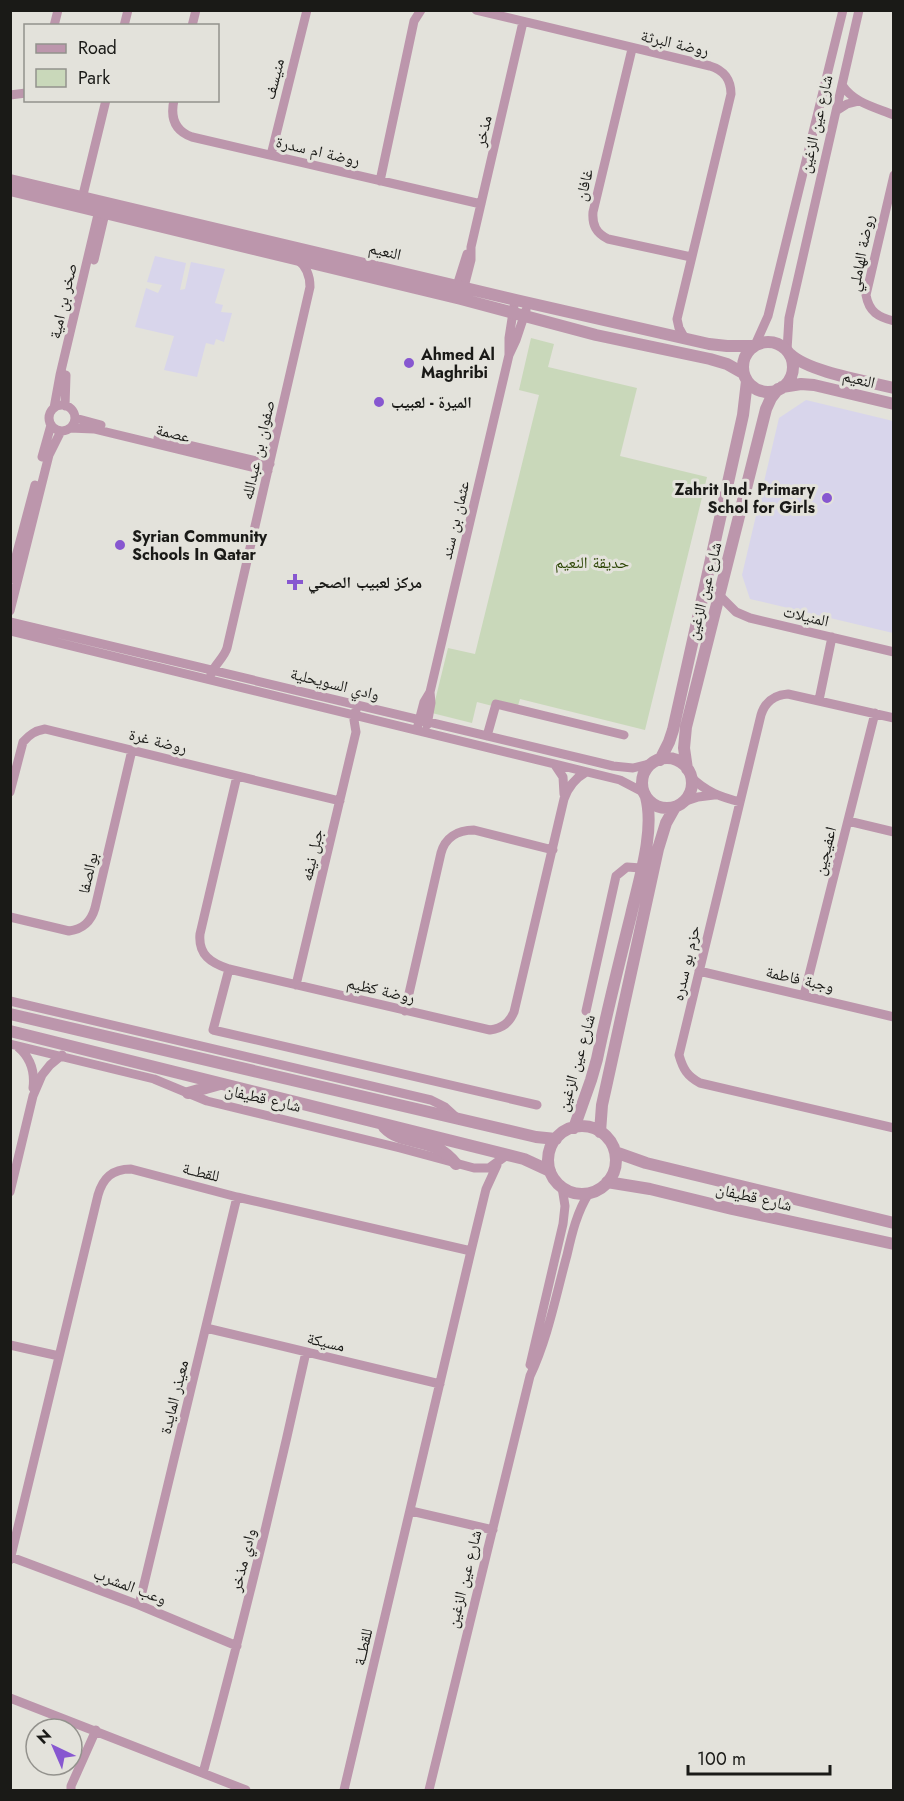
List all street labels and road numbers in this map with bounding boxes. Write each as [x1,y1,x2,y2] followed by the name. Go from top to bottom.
[639,24,711,62] street label: روضة البرثة
[258,56,290,102] street label: منيسف
[794,73,838,175] street label: شارع عين الزغين
[468,113,498,150] street label: مذخر
[274,130,362,172] street label: روضة ام سدرة
[569,167,599,203] street label: غافان
[842,213,881,294] street label: روضة الهاملي
[366,236,404,266] street label: النعيم
[43,261,83,341] street label: صخر بن امية
[840,364,878,394] street label: النعيم
[235,398,281,502] street label: صفوان بن عبدالله
[154,418,192,448] street label: عصمة
[435,478,475,562] street label: عثمان بن سند
[681,540,727,642] street label: شارع عين الزغين
[781,600,831,632] street label: المنيلات
[288,662,382,707] street label: وادي السويحلية
[126,723,190,759] street label: روضة غرة
[808,824,842,878] street label: اعفيجين
[295,827,329,883] street label: جبل نيفه
[72,850,104,896] street label: بوالصفا
[666,923,706,1003] street label: حزم بو سدره
[764,960,836,998] street label: وجبة فاطمة
[345,971,417,1009] street label: روضة كظيم
[551,1012,601,1114] street label: شارع عين الزغين
[223,1078,303,1118] street label: شارع قطيفان
[180,1156,222,1188] street label: للقطــة
[714,1177,794,1217] street label: شارع قطيفان
[305,1326,347,1358] street label: مسيكة
[154,1357,194,1437] street label: معيذر المايدة
[224,1526,263,1595] street label: وادي مذخر
[441,1528,487,1630] street label: شارع عين الزغين
[90,1562,170,1610] street label: وعب المشرب
[348,1626,378,1668] street label: للقطــة

